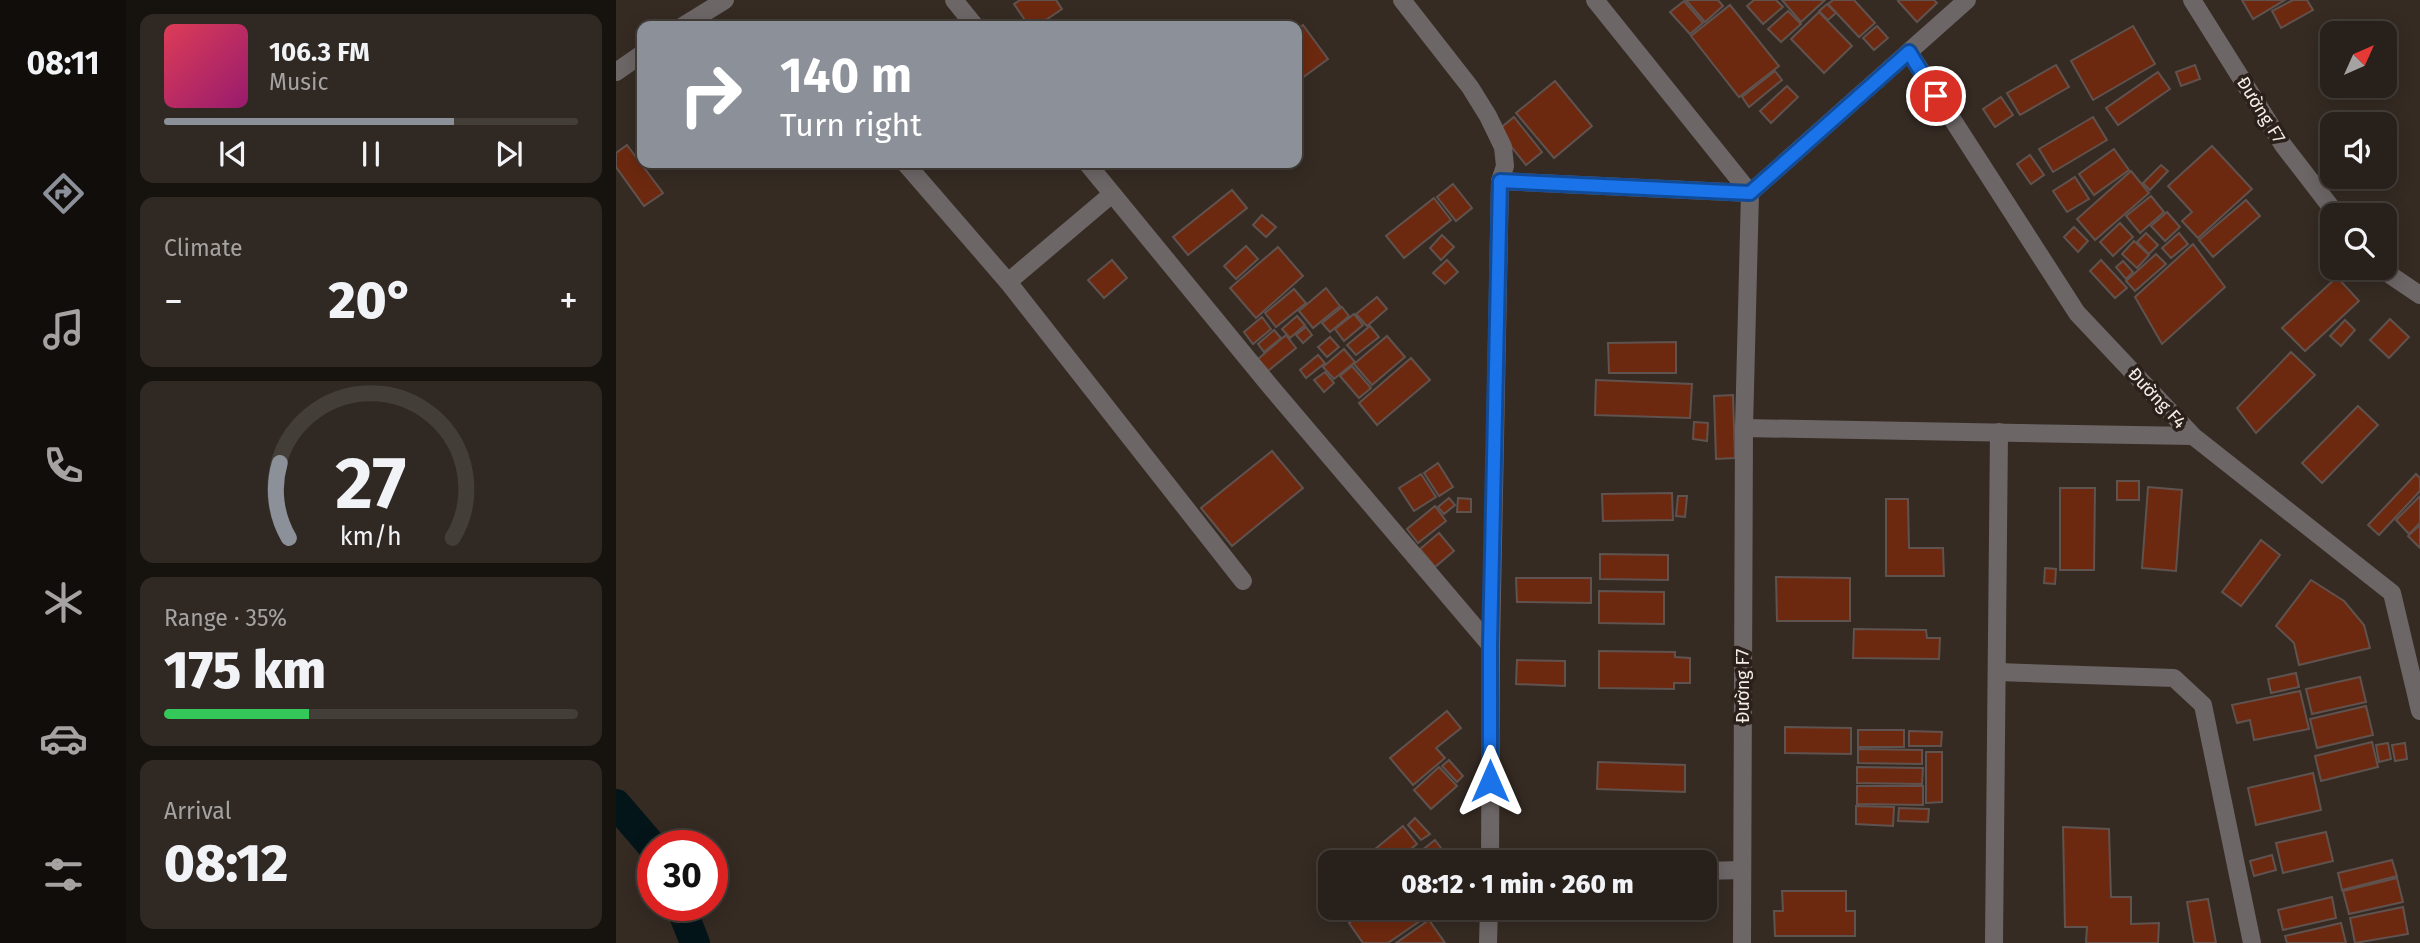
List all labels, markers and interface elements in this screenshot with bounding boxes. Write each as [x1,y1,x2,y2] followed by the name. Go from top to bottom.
[2320,21,2398,98] north arrow
[2320,21,2397,280] map controls
[269,37,370,68] text: 106.3 FM
[26,44,100,82] text: 08:11
[780,46,912,105] text: 140 m
[665,49,756,140] icon: right
[1906,66,1966,126] pin
[269,68,329,96] text: Music
[2232,73,2290,147] street label: Đường F7
[1917,77,1955,115] icon: arrive
[780,106,922,144] text: Turn right
[2320,112,2397,189] button: sound
[214,135,252,173] icon: previous
[352,135,390,173] icon: pause
[490,135,528,173] icon: next
[39,169,88,218] icon: directions
[2320,203,2397,280] button: search
[164,234,243,262] text: Climate
[328,269,414,332] text: 20°
[164,278,183,324] text: −
[559,278,578,324] text: +
[39,305,88,354] icon: music
[2123,363,2191,433] street label: Đường F4
[336,440,406,527] text: 27
[39,441,88,490] icon: phone
[340,521,402,551] text: km/h
[39,578,88,627] icon: climate
[164,604,287,632] text: Range · 35%
[164,639,326,702] text: 175 km
[1732,649,1754,723] street label: Đường F7
[39,714,88,763] icon: car
[1453,744,1527,818] position arrow
[164,797,231,825] text: Arrival
[637,830,728,921] speed limit sign: 30
[164,832,288,895] text: 08:12
[39,850,88,899] icon: filters
[1401,869,1634,900] text: 08:12 · 1 min · 260 m

